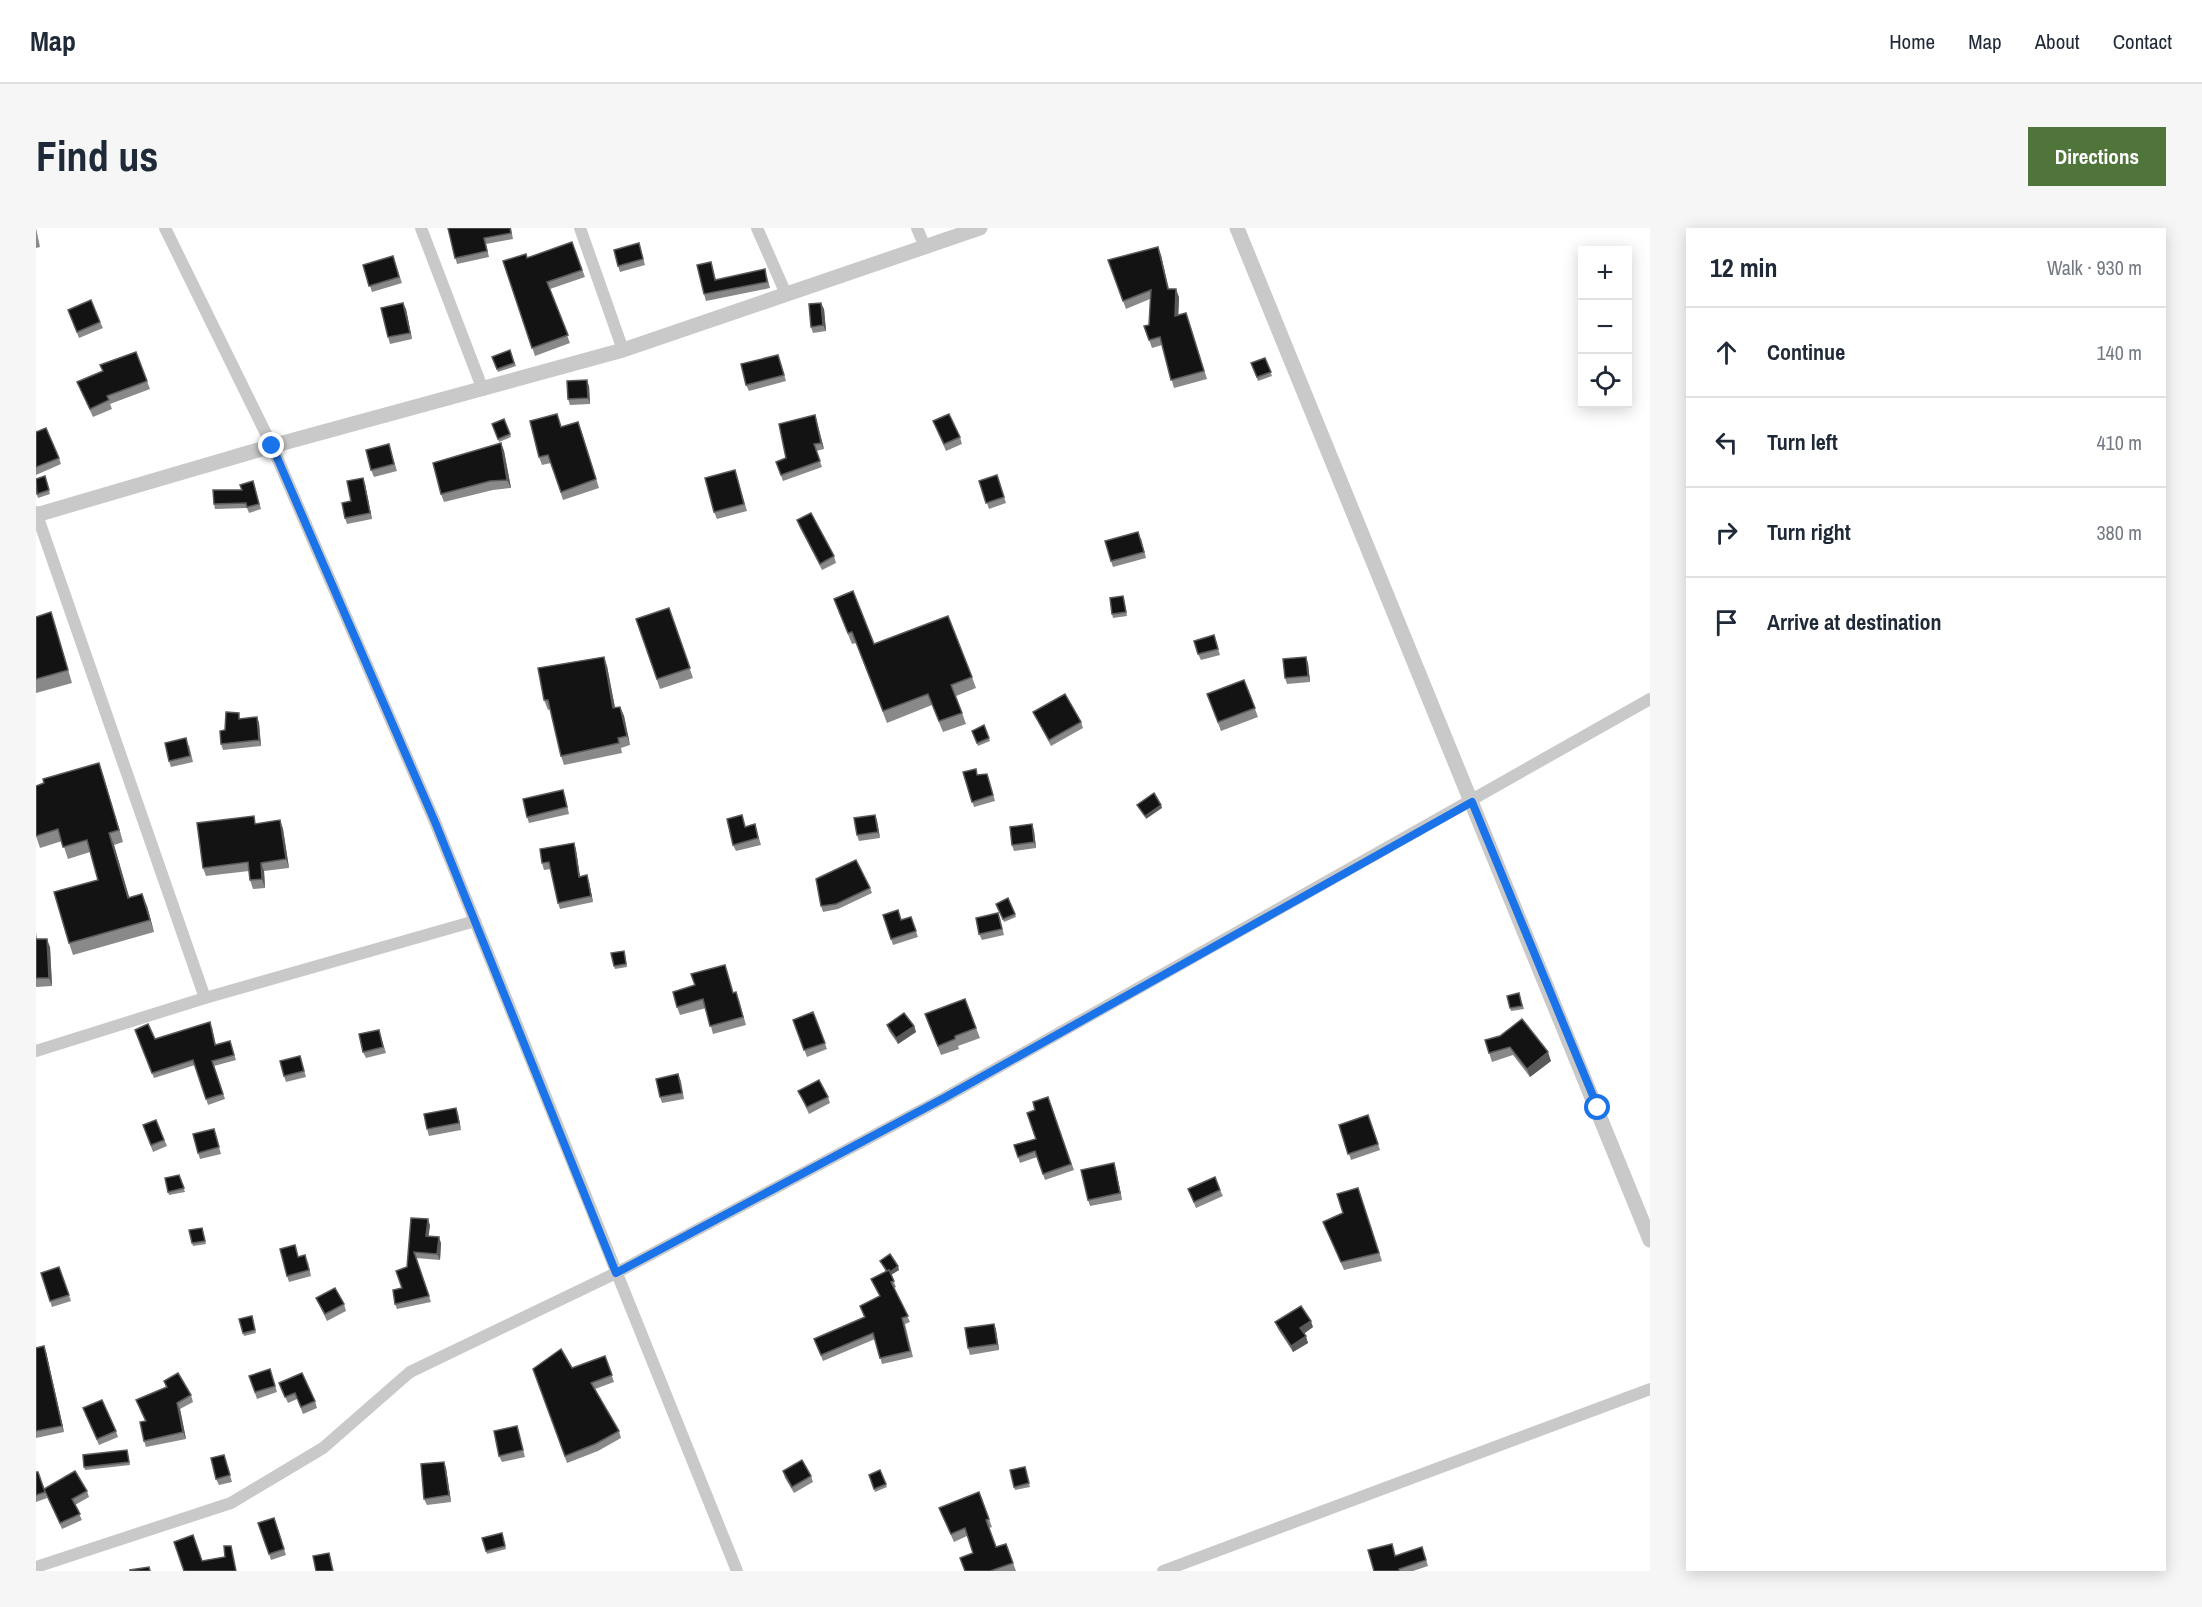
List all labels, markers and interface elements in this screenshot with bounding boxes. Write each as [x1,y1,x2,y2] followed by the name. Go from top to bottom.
[30,22,76,60] text: Map
[1889,27,1935,56] text: Home
[1968,27,2002,56] text: Map
[2035,27,2080,56] text: About
[2113,27,2172,56] text: Contact
[2028,127,2166,186] button: Directions
[36,128,158,184] text: Find us
[1578,246,1632,408] map controls
[1578,246,1632,300] button: +
[1710,250,1778,285] text: 12 min
[2047,254,2142,281] text: Walk · 930 m
[1578,300,1632,354] button: −
[1710,336,1743,369] icon: ahead
[1767,337,1845,367] text: Continue
[2096,339,2142,366] text: 140 m
[1578,354,1632,408] button: locate
[1710,426,1743,459] icon: left
[1767,427,1838,457] text: Turn left
[2096,429,2142,456] text: 410 m
[258,432,284,458] route end
[1710,516,1743,549] icon: right
[1767,517,1851,547] text: Turn right
[2096,519,2142,546] text: 380 m
[1710,606,1743,639] icon: arrive
[1767,607,1941,637] text: Arrive at destination
[1584,1094,1610,1120] route start

